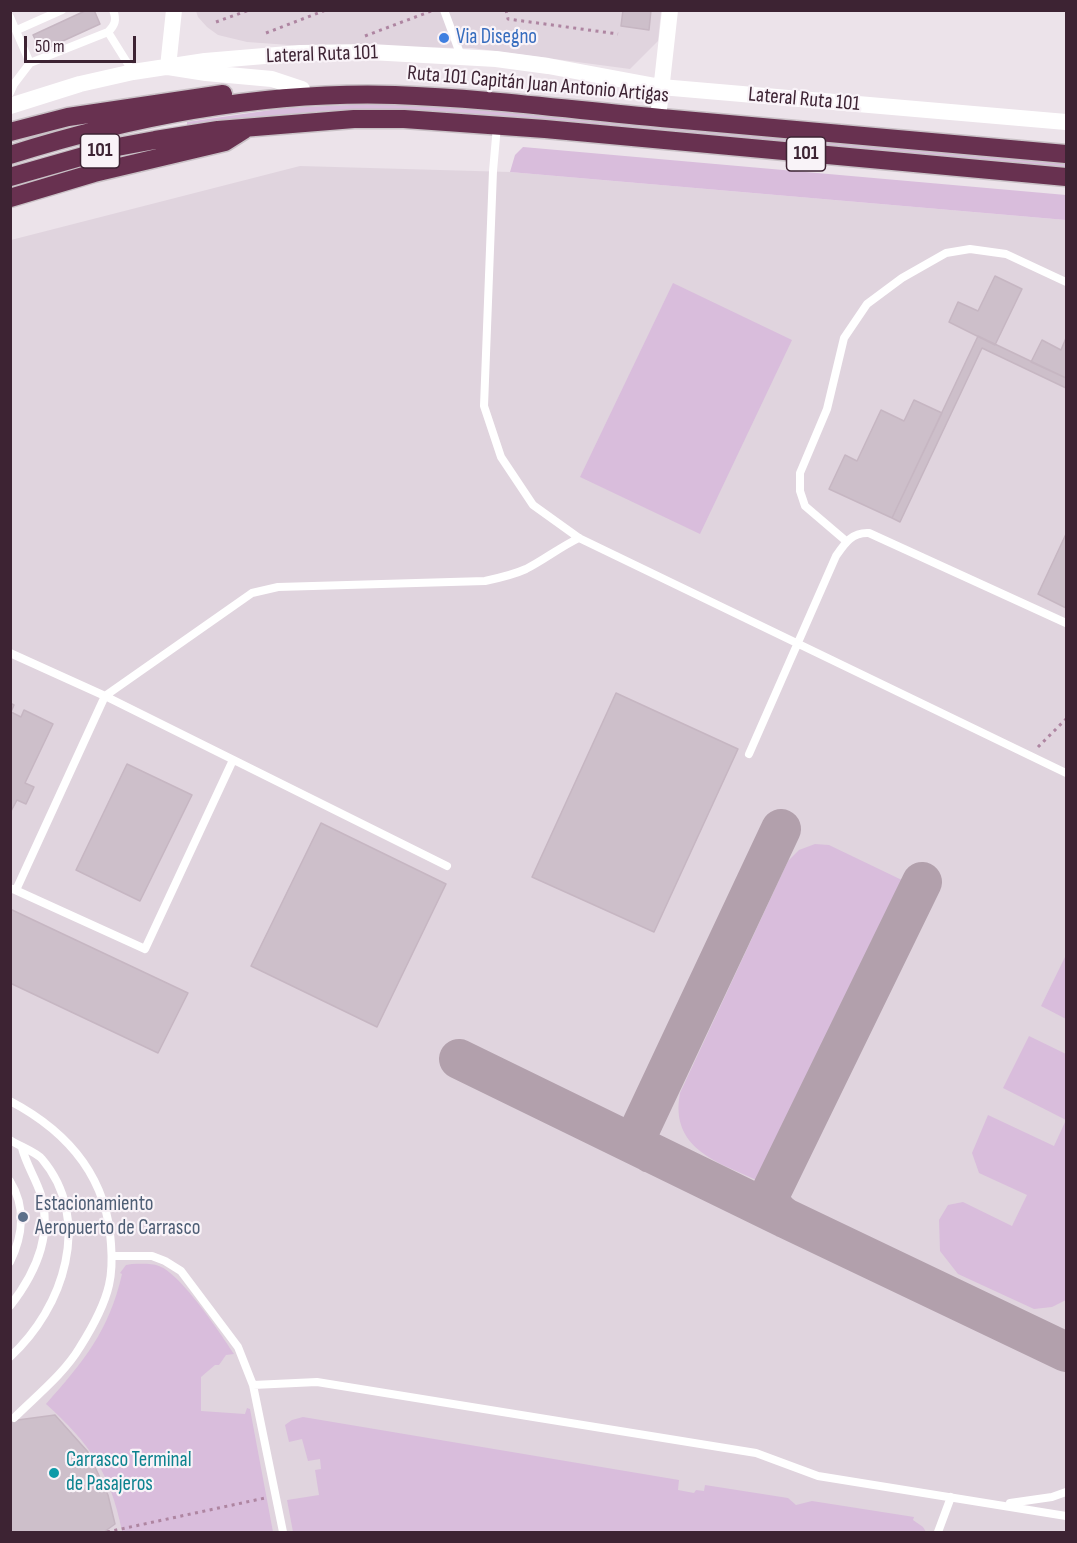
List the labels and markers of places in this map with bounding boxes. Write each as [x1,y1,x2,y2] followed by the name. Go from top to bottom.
[456,25,537,51] place label: Via Disegno
[437,31,451,45] marker: Via Disegno
[35,1192,200,1242] place label: Estacionamiento Aeropuerto de Carrasco
[16,1210,30,1224] marker: Estacionamiento Aeropuerto de Carrasco
[66,1448,192,1498] place label: Carrasco Terminal de Pasajeros
[47,1466,61,1480] marker: Carrasco Terminal de Pasajeros

